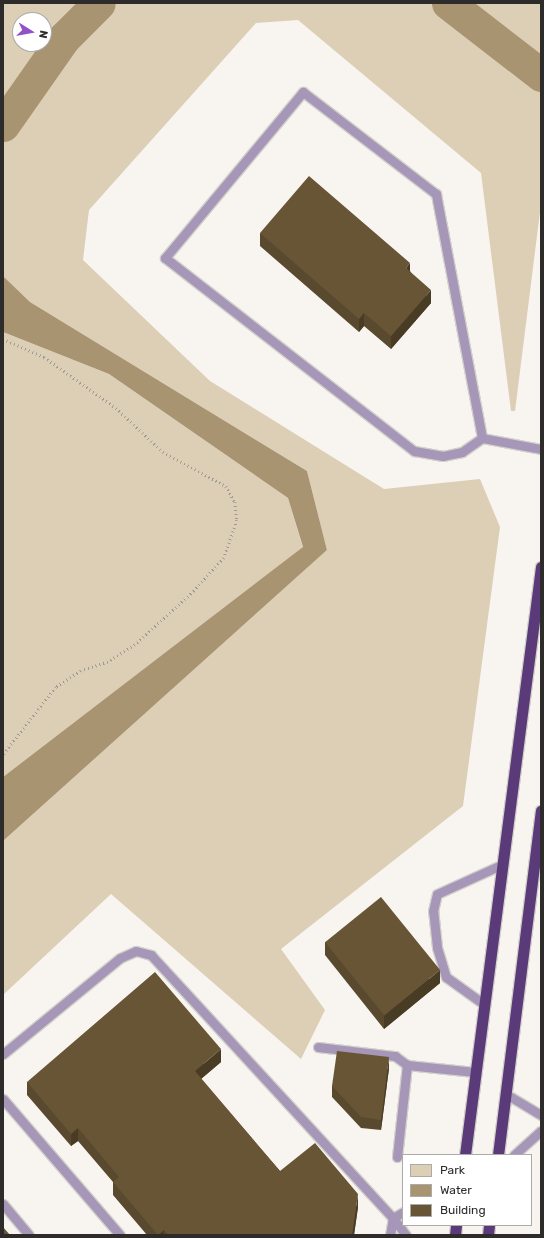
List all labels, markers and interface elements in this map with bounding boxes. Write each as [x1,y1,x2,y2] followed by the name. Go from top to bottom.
[12,12,52,52] north arrow
[36,29,50,39] text: N
[402,1154,532,1226] legend
[440,1163,465,1177] text: Park
[440,1183,472,1197] text: Water
[440,1203,486,1217] text: Building

